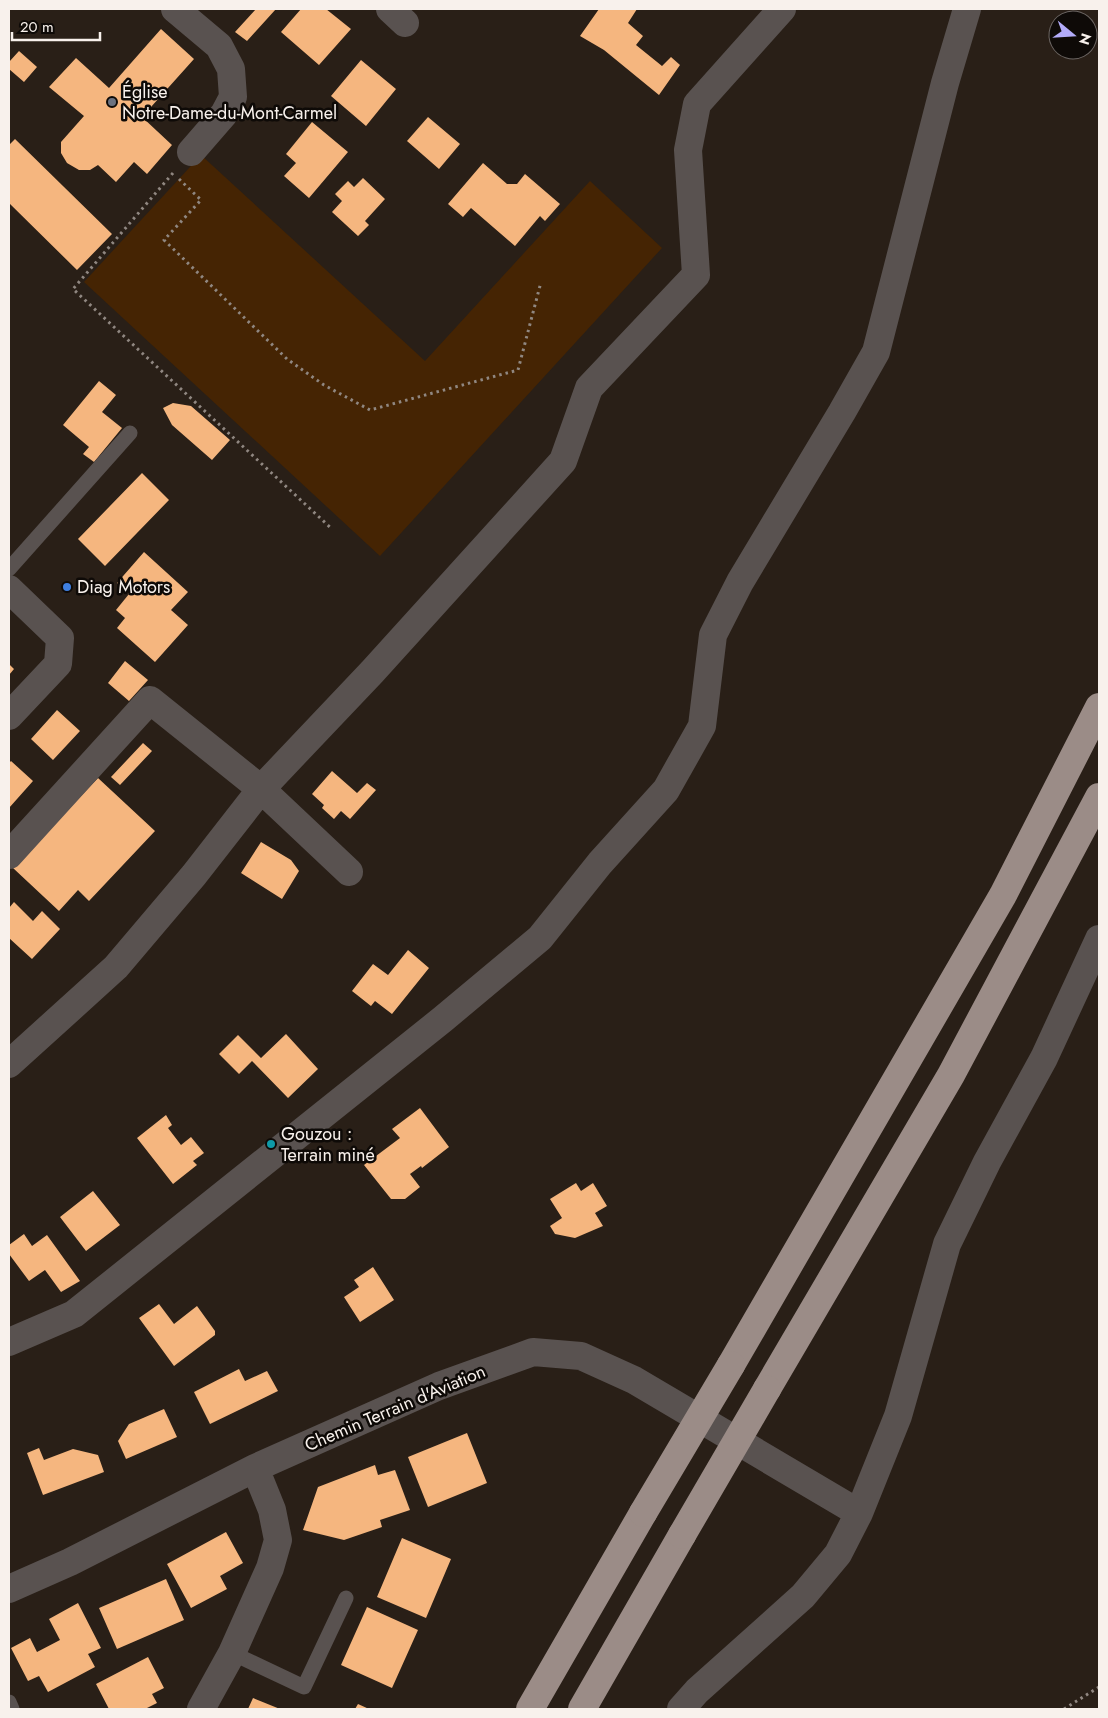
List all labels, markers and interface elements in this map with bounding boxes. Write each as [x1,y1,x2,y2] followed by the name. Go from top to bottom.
[12,10,100,42] scale bar
[1048,10,1098,60] north arrow
[20,16,54,38] text: 20 m
[1074,31,1097,47] text: N
[122,79,337,126] place label: Église Notre-Dame-du-Mont-Carmel
[106,96,118,108] marker: Église Notre-Dame-du-Mont-Carmel
[77,574,170,600] place label: Diag Motors
[61,581,73,593] marker: Diag Motors
[281,1121,375,1168] place label: Gouzou : Terrain miné
[265,1138,277,1150] marker: Gouzou : Terrain miné
[301,1358,489,1458] street label: Chemin Terrain d'Aviation

